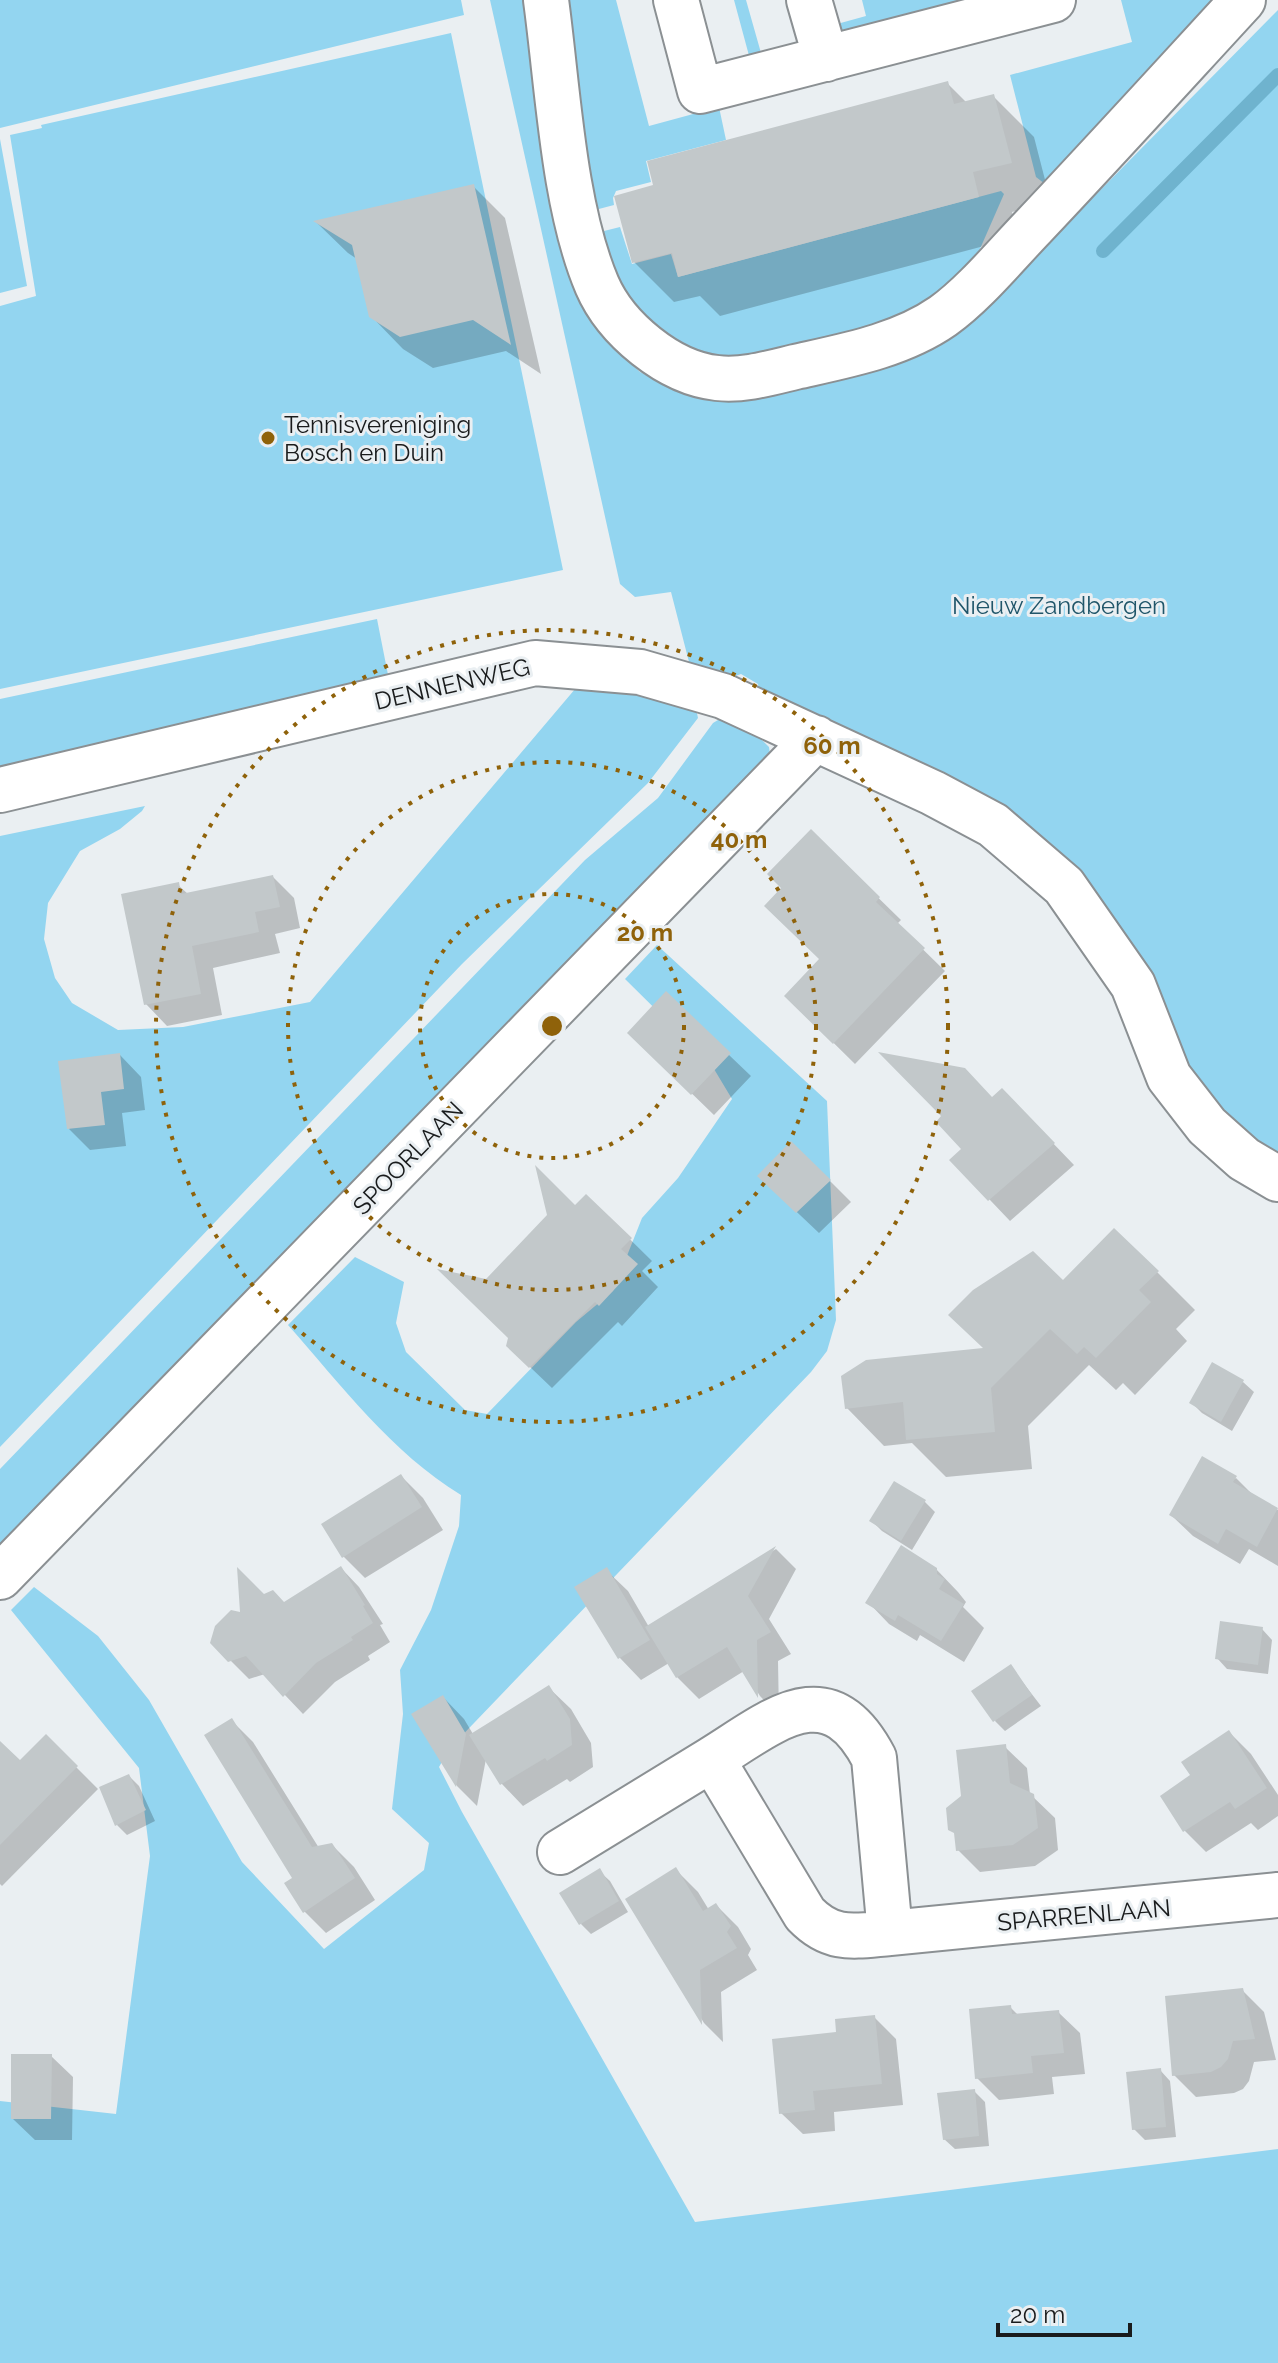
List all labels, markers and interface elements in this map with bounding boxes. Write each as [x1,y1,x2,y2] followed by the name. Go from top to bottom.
[284,410,471,467] place label: Tennisvereniging Bosch en Duin
[259,429,277,447] marker: Tennisvereniging Bosch en Duin
[952,591,1166,620] park label: Nieuw Zandbergen
[371,652,533,716] street label: DENNENWEG
[803,731,861,760] text: 60 m
[711,825,767,854] text: 40 m
[617,918,673,947] text: 20 m
[538,1012,566,1040] centre of rings
[347,1095,469,1221] street label: SPOORLAAN
[996,1893,1172,1937] street label: SPARRENLAAN
[998,2287,1130,2337] scale bar
[1010,2300,1065,2329] text: 20 m

